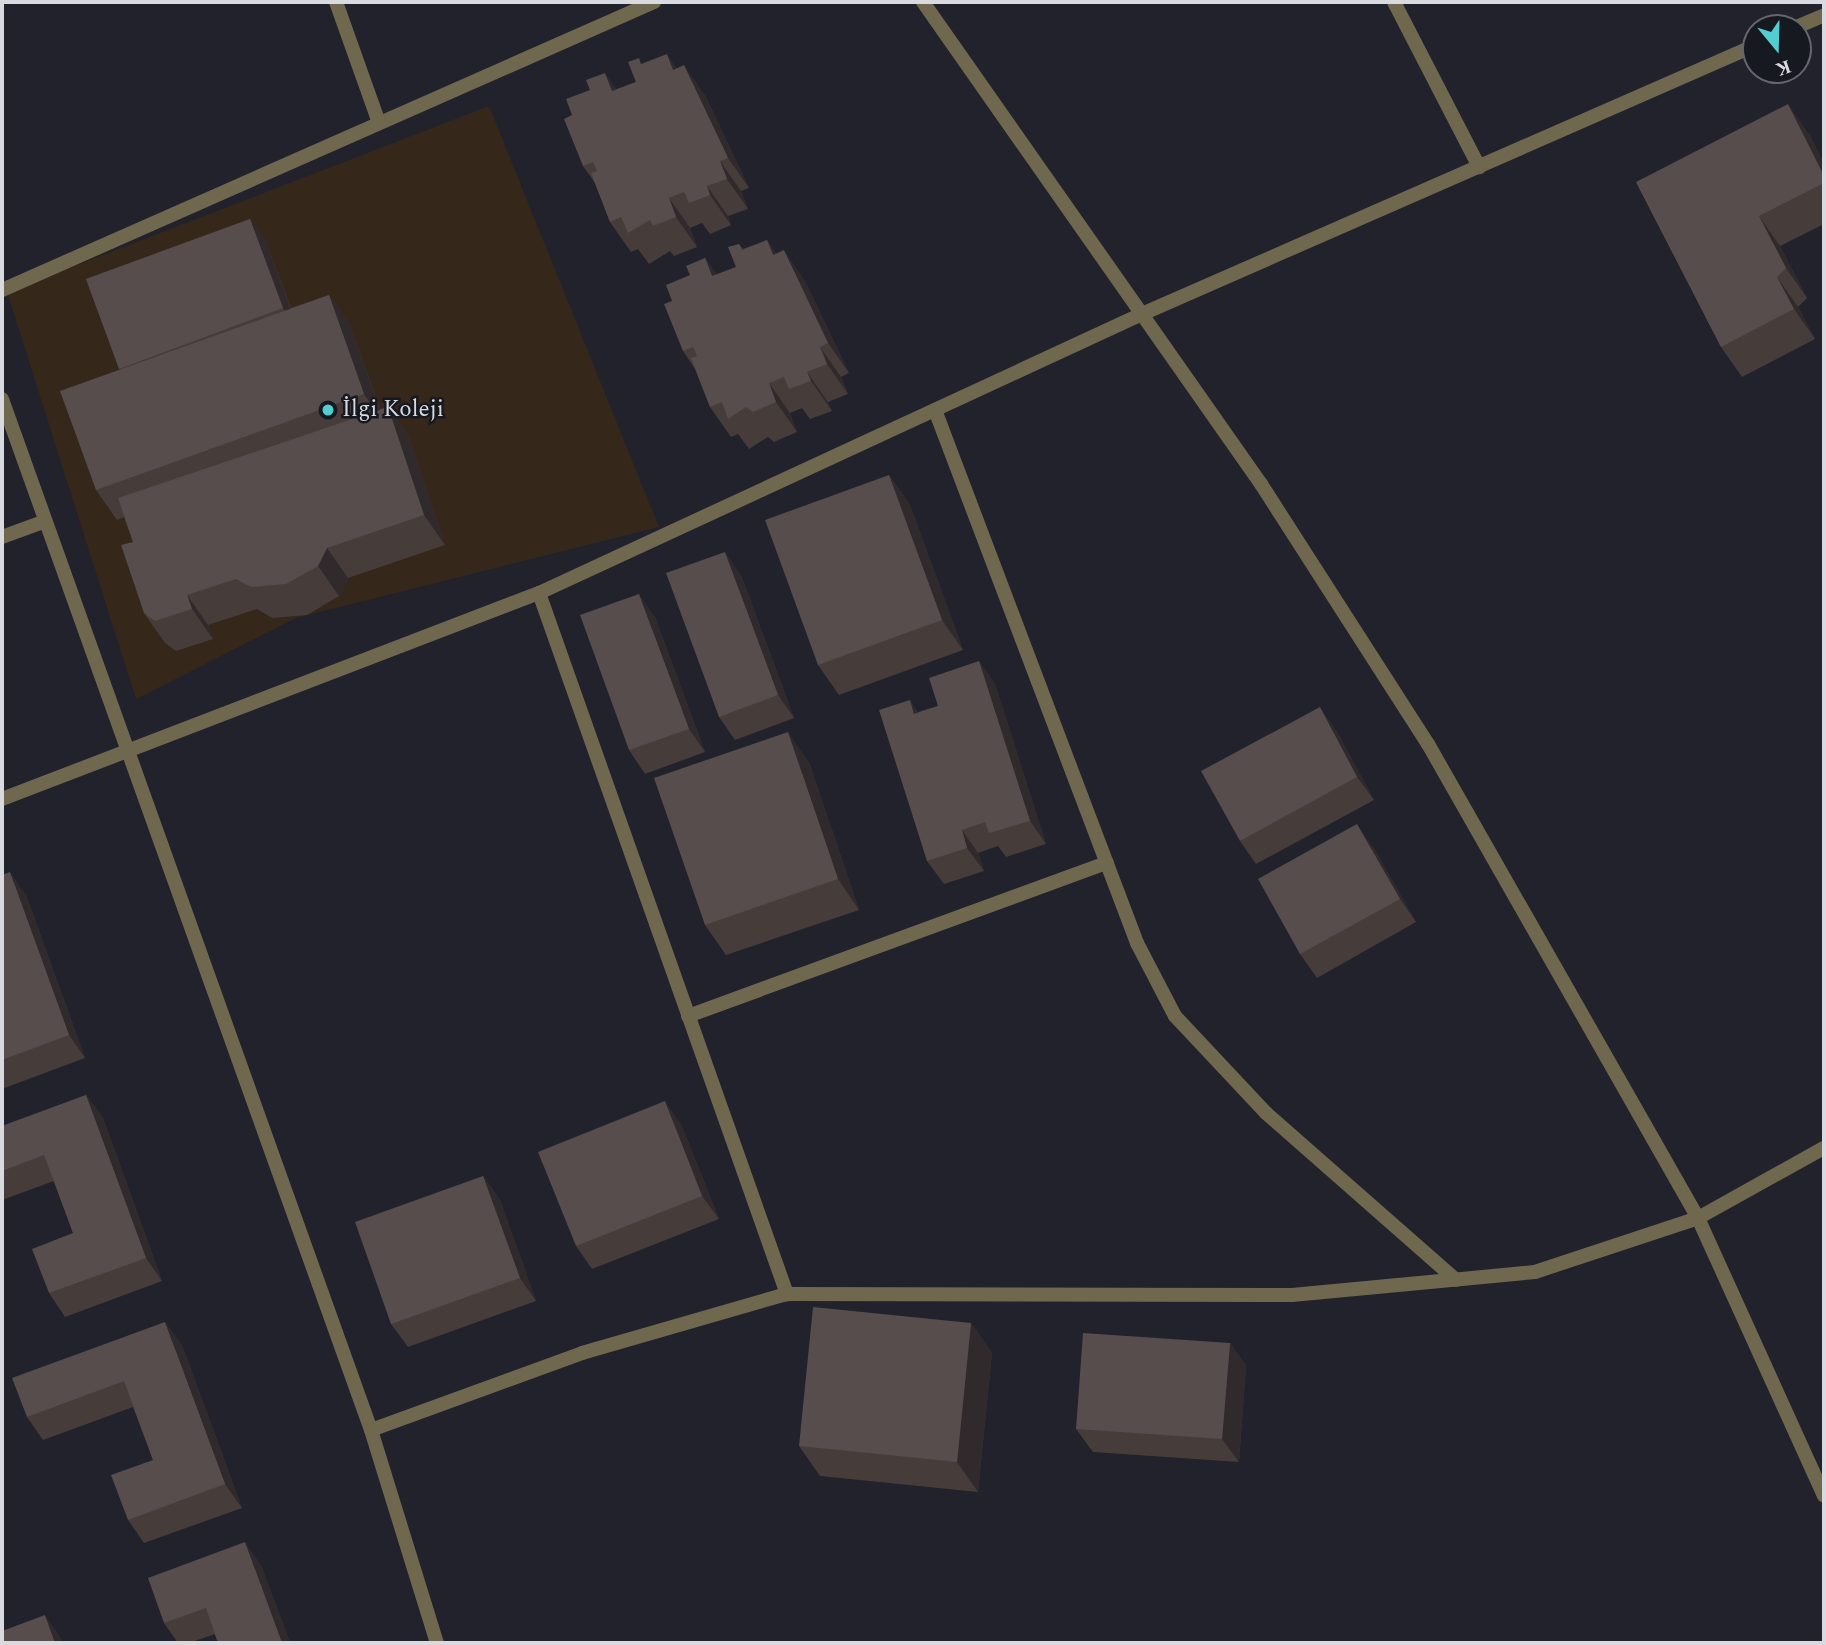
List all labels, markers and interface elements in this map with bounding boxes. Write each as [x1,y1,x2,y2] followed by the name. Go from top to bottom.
[1742,14,1812,84] north arrow
[1772,51,1795,84] text: K
[342,396,444,424] place label: İlgi Koleji
[320,402,336,418] marker: İlgi Koleji

